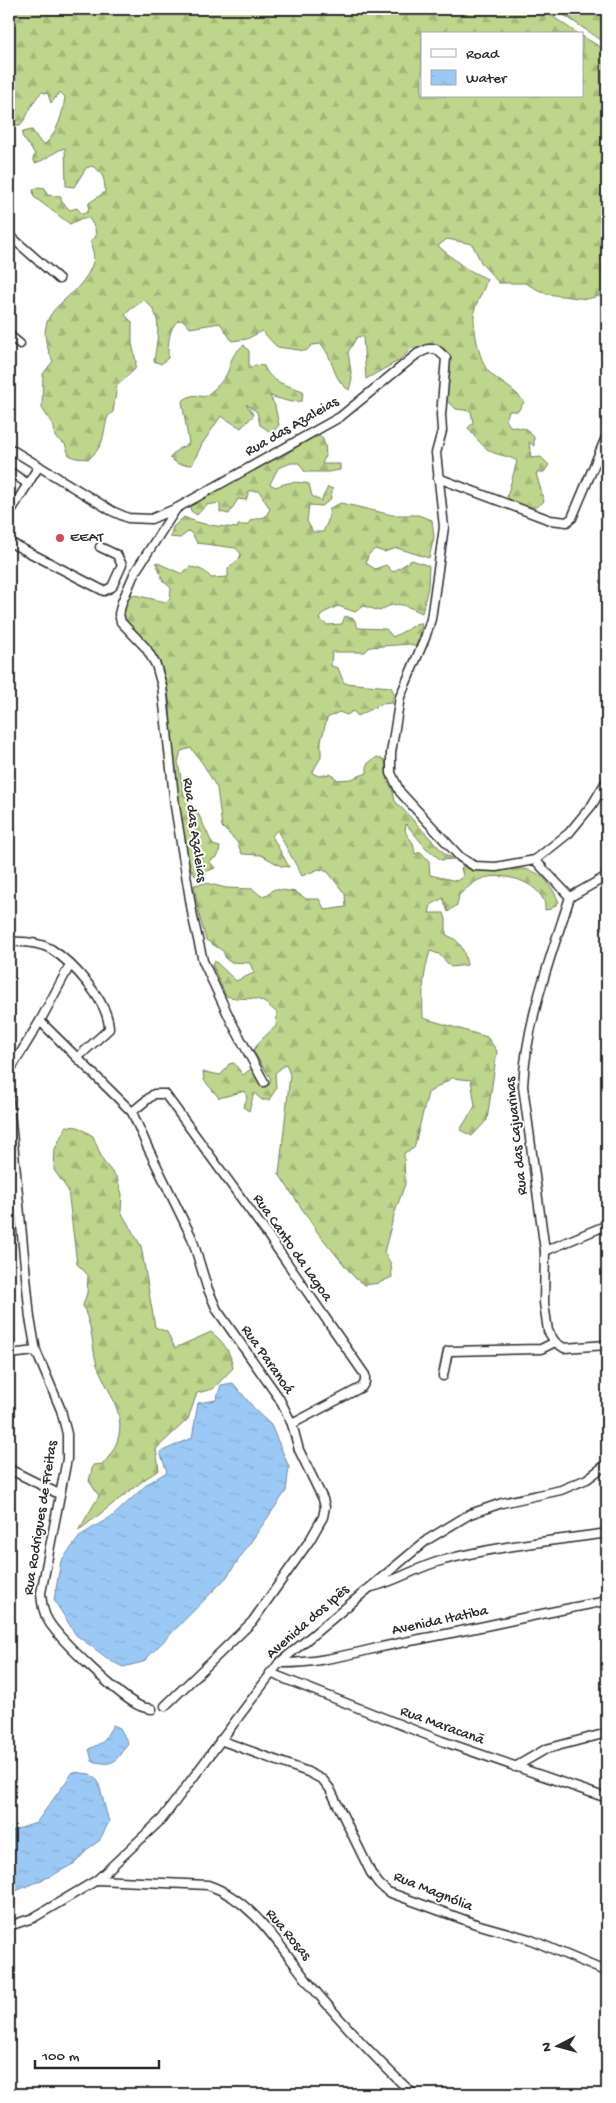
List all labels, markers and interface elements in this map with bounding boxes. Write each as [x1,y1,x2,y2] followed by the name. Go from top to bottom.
[421,32,584,98] legend
[466,46,500,64] text: Road
[466,70,508,88] text: Water
[242,393,342,461] street label: Rua das Azaleias
[70,529,105,547] place label: EEAT
[54,532,66,544] marker: EEAT
[178,777,210,884] street label: Rua das Azaleias
[502,1076,532,1196] street label: Rua das Cajuarinas
[248,1191,336,1306] street label: Rua Canto da Lagoa
[237,1322,298,1399] street label: Rua Paranoá
[20,1439,62,1597] street label: Rua Rodrigues de Freitas
[263,1581,354,1663] street label: Avenida dos Ipês
[390,1602,490,1640] street label: Avenida Itatiba
[398,1702,487,1750] street label: Rua Maracanã
[391,1868,476,1916] street label: Rua Magnólia
[261,1906,315,1965] street label: Rua Rosas
[534,2020,584,2070] north arrow
[35,2038,159,2070] scale bar
[539,2042,556,2053] text: N
[41,2048,80,2066] text: 100 m

